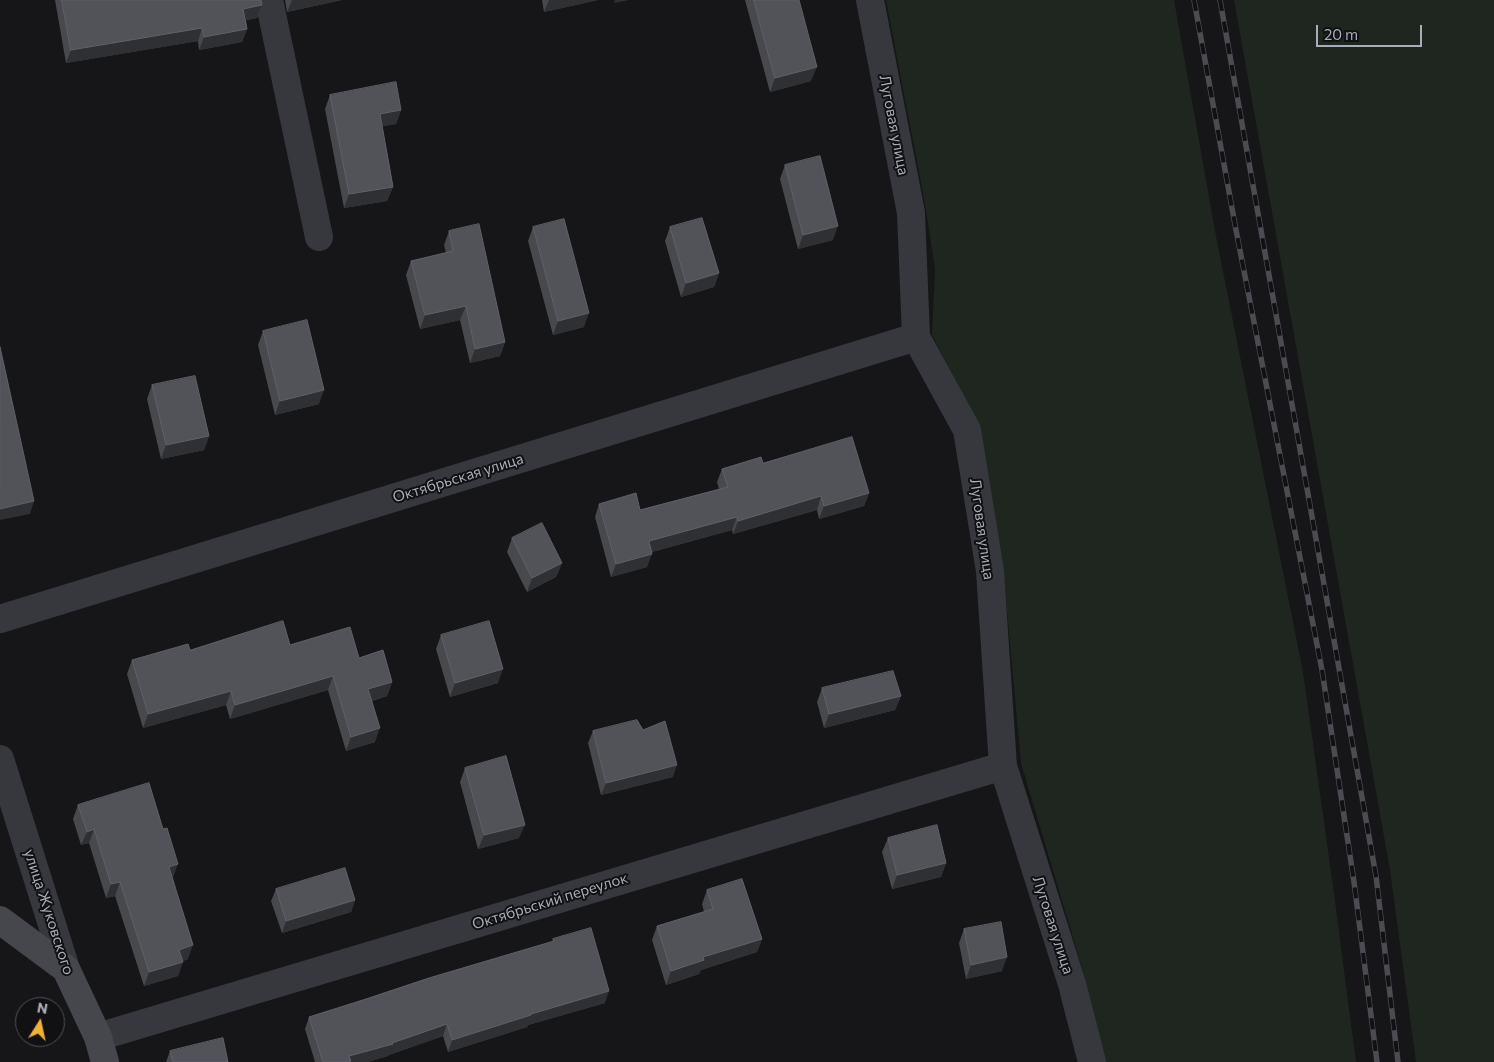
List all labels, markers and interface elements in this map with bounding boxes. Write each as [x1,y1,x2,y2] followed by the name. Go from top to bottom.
[1319,15,1425,47] scale bar
[1324,25,1358,43] text: 20 m
[875,73,913,177] street label: Луговая улица
[390,450,526,506] street label: Октябрьская улица
[966,477,998,581] street label: Луговая улица
[20,847,78,977] street label: улица Жуковского
[470,869,630,933] street label: Октябрьский переулок
[1029,874,1077,976] street label: Луговая улица
[15,997,65,1047] north arrow
[36,998,49,1017] text: N

